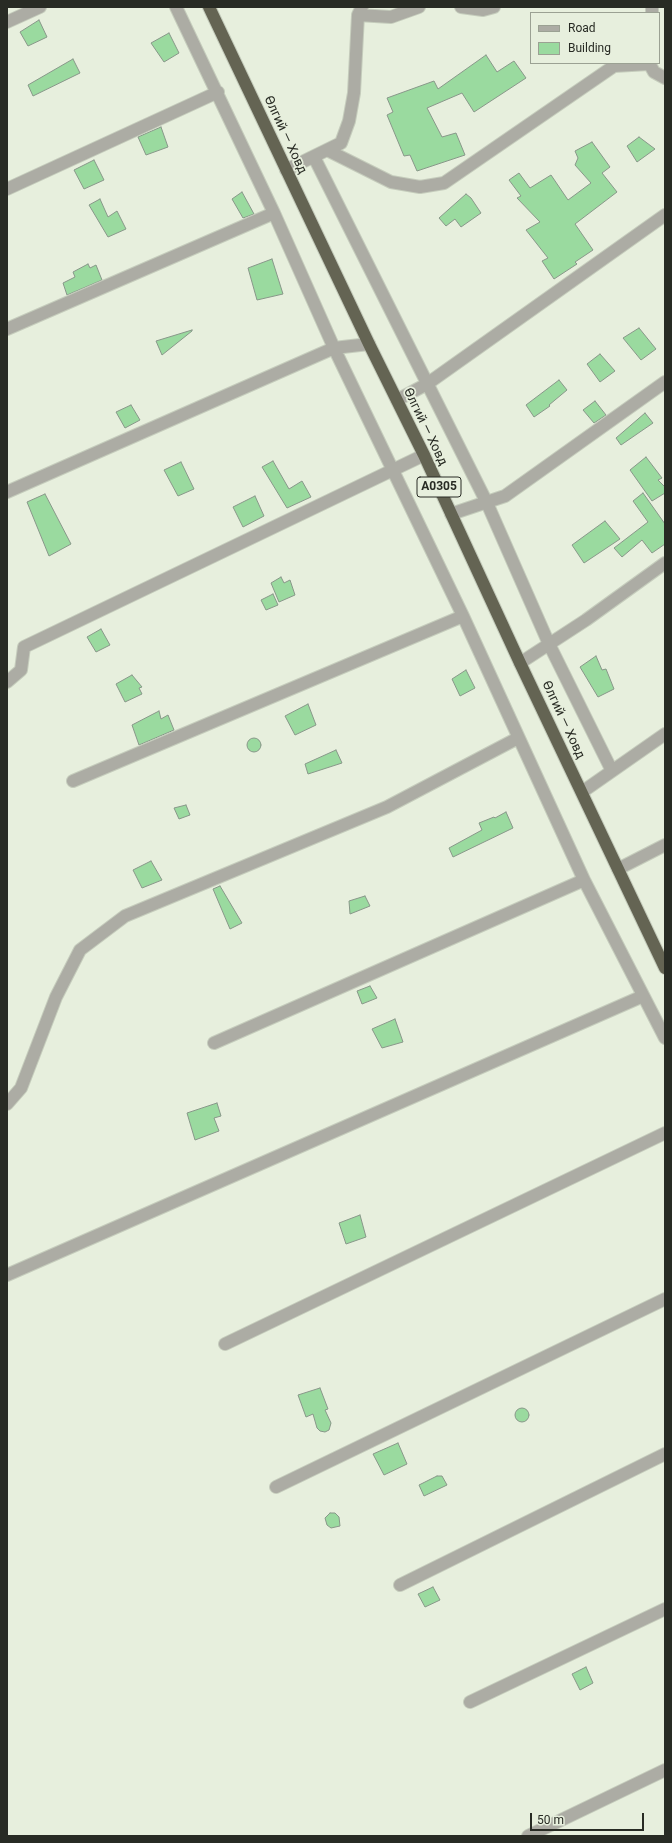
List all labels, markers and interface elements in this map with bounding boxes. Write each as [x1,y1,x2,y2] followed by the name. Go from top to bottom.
[530,12,660,64] legend
[568,21,596,35] text: Road
[568,41,611,55] text: Building
[260,94,310,176] street label: Өлгий — Ховд
[400,386,450,468] street label: Өлгий — Ховд
[417,477,461,497] road number: A0305
[538,679,588,761] street label: Өлгий — Ховд
[532,1805,646,1831] scale bar
[537,1813,564,1827] text: 50 m

